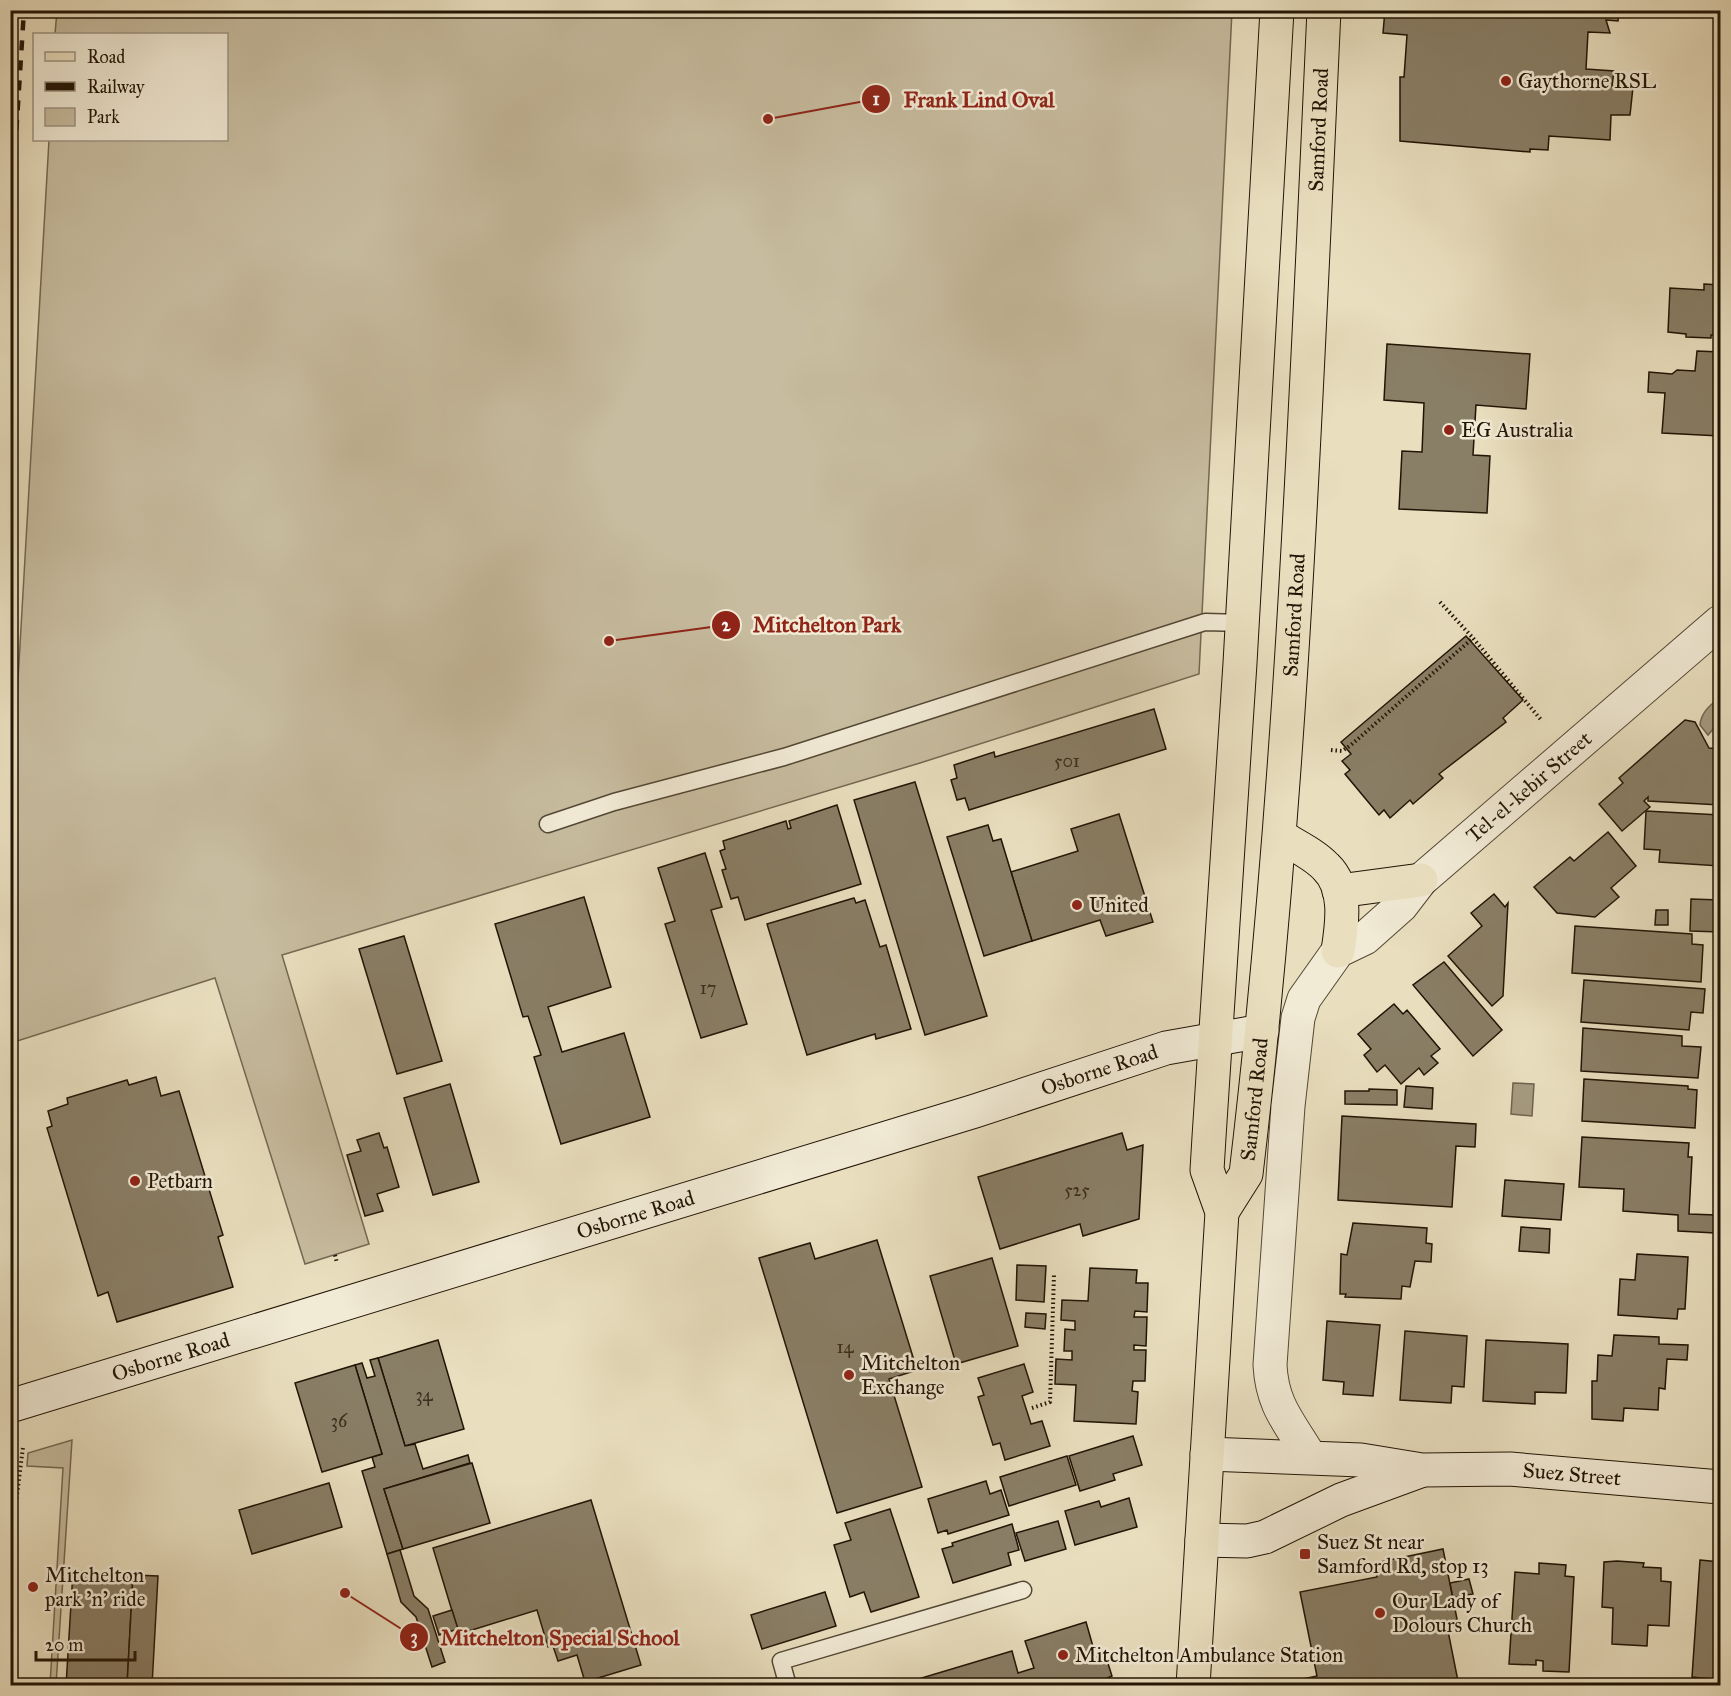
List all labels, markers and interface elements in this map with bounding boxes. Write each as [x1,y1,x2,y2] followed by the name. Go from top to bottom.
[33,33,228,141] legend
[87,46,125,68] text: Road
[1303,67,1334,192] street label: Samford Road
[1518,68,1657,94] place label: Gaythorne RSL
[1499,74,1513,88] marker: Gaythorne RSL
[87,76,145,98] text: Railway
[861,79,1066,119] callout: Frank Lind Oval
[904,86,1055,113] text: Frank Lind Oval
[872,88,880,110] text: 1
[87,106,120,128] text: Park
[1461,417,1573,443] place label: EG Australia
[1442,423,1456,437] marker: EG Australia
[1277,552,1311,678] street label: Samford Road
[711,605,913,645] callout: Mitchelton Park
[753,611,902,638] text: Mitchelton Park
[722,614,732,636] text: 2
[1461,725,1597,848] street label: Tel-el-kebir Street
[1054,750,1080,772] house number: 501
[1089,892,1149,918] place label: United
[1070,898,1084,912] marker: United
[700,977,716,999] house number: 17
[1235,1036,1274,1162] street label: Samford Road
[1037,1038,1162,1101] street label: Osborne Road
[147,1168,213,1194] place label: Petbarn
[128,1174,142,1188] marker: Petbarn
[1064,1179,1090,1201] house number: 525
[573,1184,698,1245] street label: Osborne Road
[109,1327,233,1387] street label: Osborne Road
[836,1336,855,1358] house number: 14
[861,1350,960,1400] place label: Mitchelton Exchange
[842,1368,856,1382] marker: Mitchelton Exchange
[415,1384,434,1406] house number: 34
[331,1410,348,1432] house number: 36
[1522,1457,1623,1492] street label: Suez Street
[1317,1529,1489,1579] place label: Suez St near Samford Rd, stop 13
[1298,1547,1312,1561] marker: Suez St near Samford Rd, stop 13
[44,1562,146,1612] place label: Mitchelton park 'n' ride
[26,1580,40,1594] marker: Mitchelton park 'n' ride
[1392,1588,1533,1638] place label: Our Lady of Dolours Church
[1373,1606,1387,1620] marker: Our Lady of Dolours Church
[399,1617,692,1657] callout: Mitchelton Special School
[36,1624,135,1662] scale bar
[440,1624,681,1651] text: Mitchelton Special School
[410,1626,418,1649] text: 3
[45,1634,83,1656] text: 20 m
[1075,1642,1343,1668] place label: Mitchelton Ambulance Station
[1056,1648,1070,1662] marker: Mitchelton Ambulance Station

